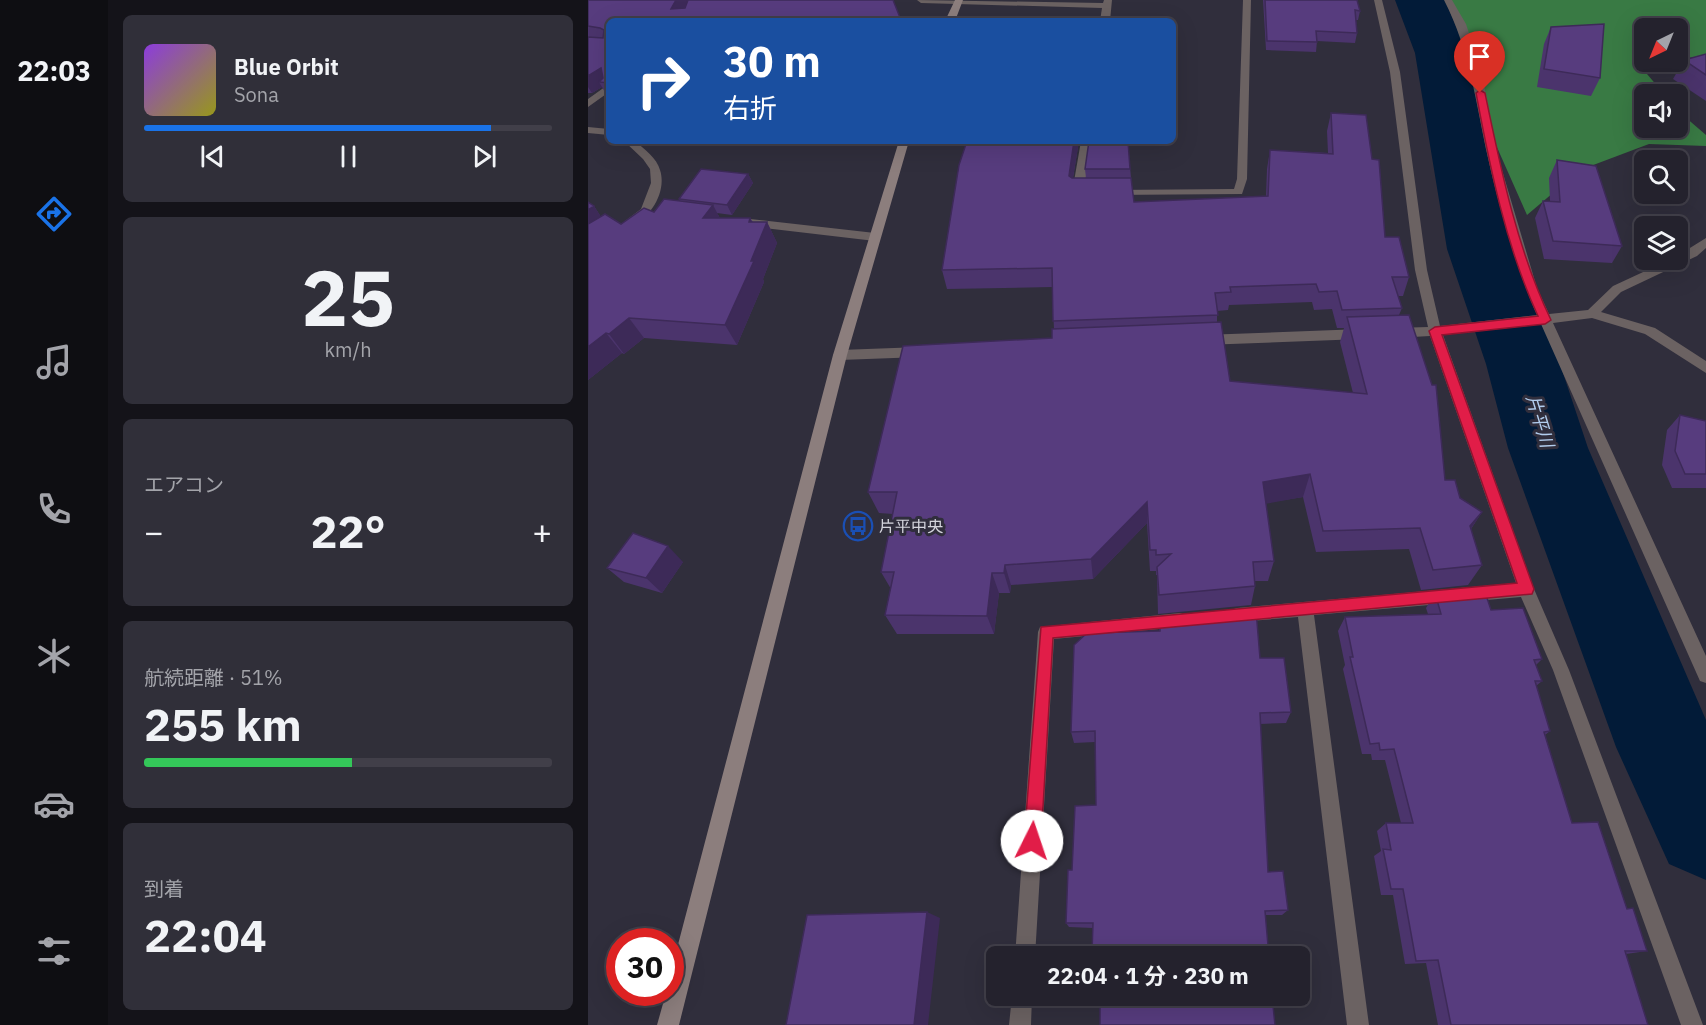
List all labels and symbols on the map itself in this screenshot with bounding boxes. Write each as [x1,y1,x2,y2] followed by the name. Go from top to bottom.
[1634,18,1688,72] north arrow
[1454,31,1505,93] pin
[1521,392,1559,452] water label: 片平川
[842,510,874,542] bus stop icon: 片平中央
[879,516,943,536] place label: 片平中央
[1000,809,1064,873] position arrow
[606,928,684,1006] speed limit sign: 30

